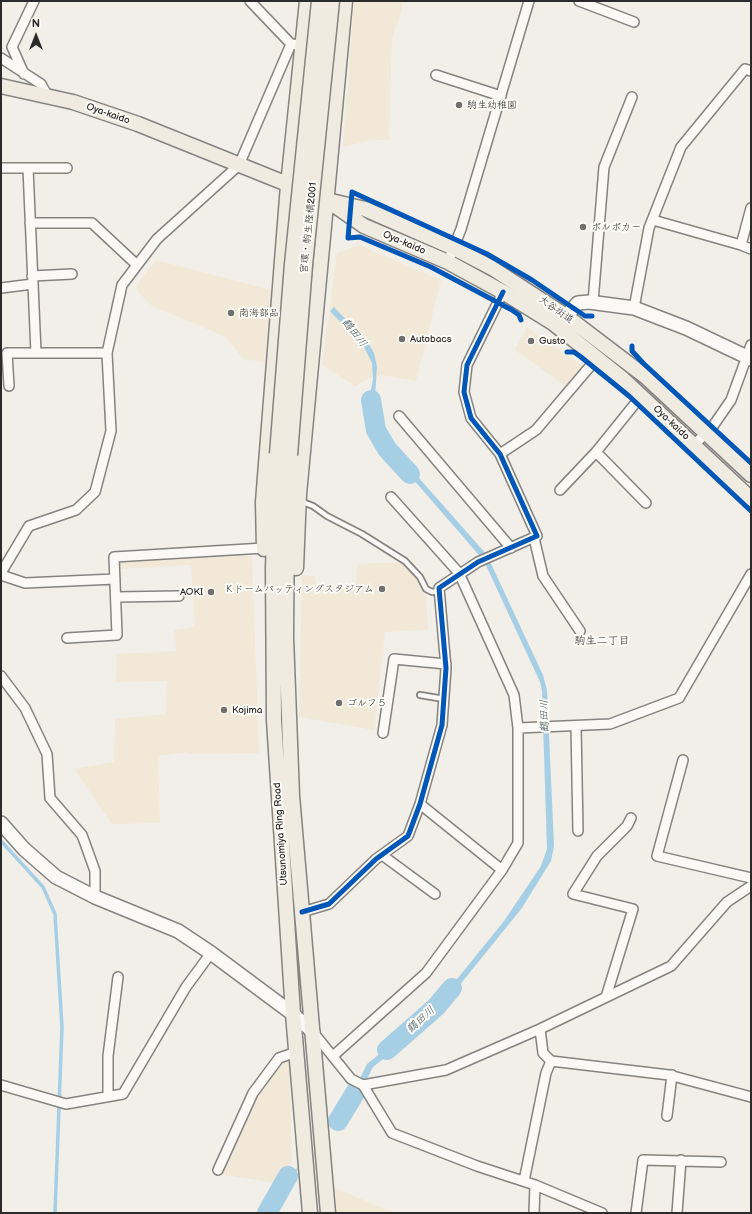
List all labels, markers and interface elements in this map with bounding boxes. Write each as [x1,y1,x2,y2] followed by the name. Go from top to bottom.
[16,16,56,56] north arrow
[32,17,40,30] text: N
[467,99,517,111] place label: 駒生幼稚園
[454,100,464,110] marker: 駒生幼稚園
[85,101,131,127] street label: Oya-kaido
[298,182,320,274] street label: 宮環・駒生陸橋2001
[591,221,641,233] place label: ボルボカー
[578,222,588,232] marker: ボルボカー
[381,229,427,257] street label: Oya-kaido
[536,294,576,326] street label: 大谷街道
[239,307,279,319] place label: 南海部品
[226,308,236,318] marker: 南海部品
[339,316,369,350] water label: 鶴田川
[410,333,452,345] place label: Autobacs
[397,334,407,344] marker: Autobacs
[539,335,565,347] place label: Gusto
[526,336,536,346] marker: Gusto
[650,403,692,443] street label: Oya-kaido
[224,583,374,595] place label: Ｋドームバッティングスタジアム
[377,584,387,594] marker: Ｋドームバッティングスタジアム
[180,586,203,598] place label: AOKI
[206,587,216,597] marker: AOKI
[575,634,629,648] district label: 駒生二丁目
[347,697,387,709] place label: ゴルフ５
[334,698,344,708] marker: ゴルフ５
[538,699,552,733] water label: 鶴田川
[232,704,262,716] place label: Kojima
[219,705,229,715] marker: Kojima
[271,782,291,886] street label: Utsunomiya Ring Road
[404,1004,438,1036] water label: 鶴田川

